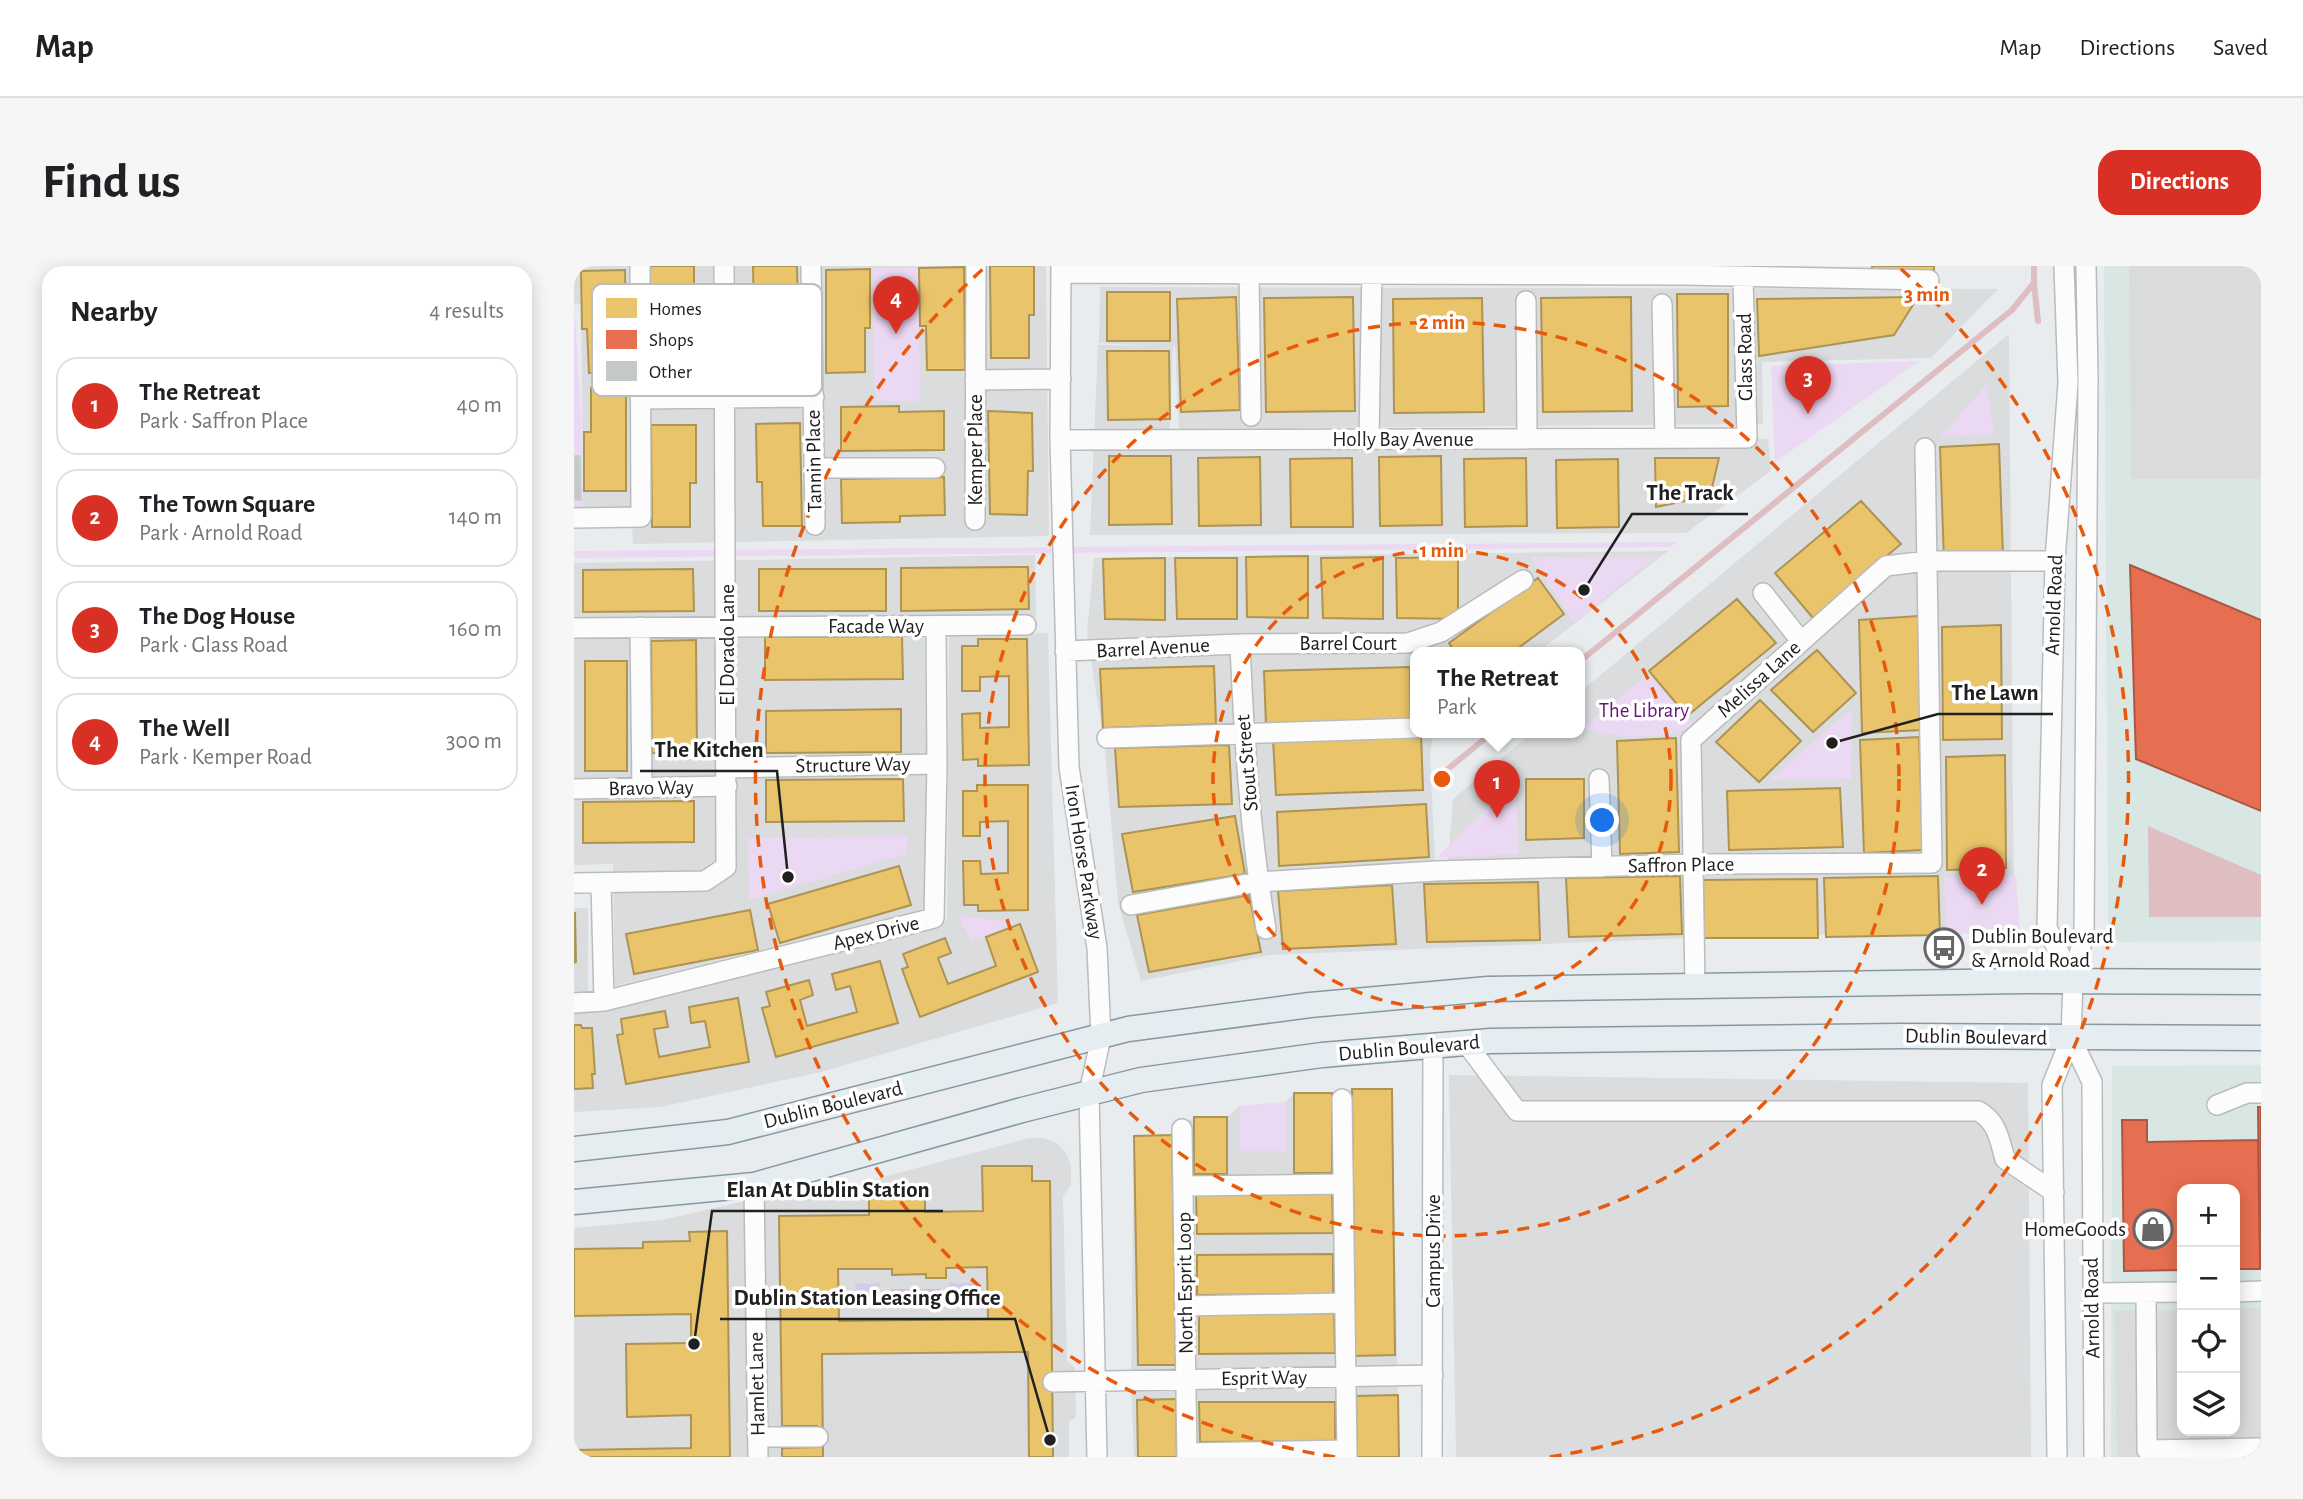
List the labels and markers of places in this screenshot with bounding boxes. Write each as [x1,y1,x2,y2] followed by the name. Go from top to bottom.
[873,276,919,334] pin: 4
[1785,356,1831,414] pin: 3
[1632,470,1748,514] callout: The Track
[1938,670,2053,714] callout: The Lawn
[640,727,777,771] callout: The Kitchen
[1474,760,1520,818] pin: 1
[1430,767,1454,791] centre of rings
[1959,847,2005,905] pin: 2
[1971,926,2113,971] place label: Dublin Boulevard & Arnold Road
[1923,927,1965,969] bus stop icon: Dublin Boulevard & Arnold Road
[712,1167,943,1211] callout: Elan At Dublin Station
[2132,1208,2174,1250] shop icon: HomeGoods
[2024,1219,2126,1240] place label: HomeGoods
[720,1275,1015,1319] callout: Dublin Station Leasing Office

